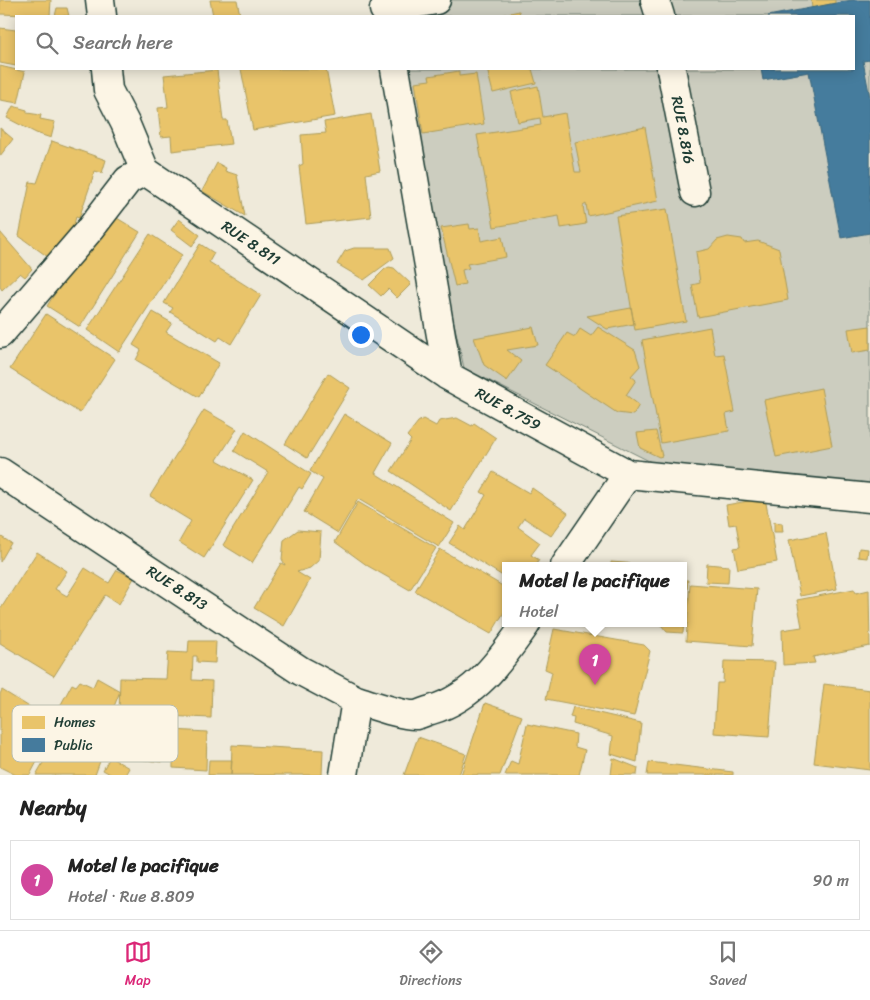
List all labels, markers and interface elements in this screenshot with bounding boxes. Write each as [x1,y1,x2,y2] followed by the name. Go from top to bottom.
[15,15,855,70] search box
[73,26,173,59] text: Search here
[33,29,61,57] icon: search
[664,94,702,166] street label: RUE 8.816
[216,214,286,272] street label: RUE 8.811
[348,322,374,348] your location
[470,380,546,438] street label: RUE 8.759
[141,558,213,618] street label: RUE 8.813
[502,562,687,627] popup
[519,564,670,597] text: Motel le pacifique
[519,597,558,626] text: Hotel
[579,644,611,685] pin: 1
[12,705,178,762] legend
[54,710,96,735] text: Homes
[54,733,93,758] text: Public
[20,789,86,827] text: Nearby
[68,849,219,882] text: Motel le pacifique
[34,866,40,895] text: 1
[813,866,849,895] text: 90 m
[68,882,195,911] text: Hotel · Rue 8.809
[124,938,152,993] tab: Map
[399,938,462,993] tab: Directions
[709,938,746,993] tab: Saved

